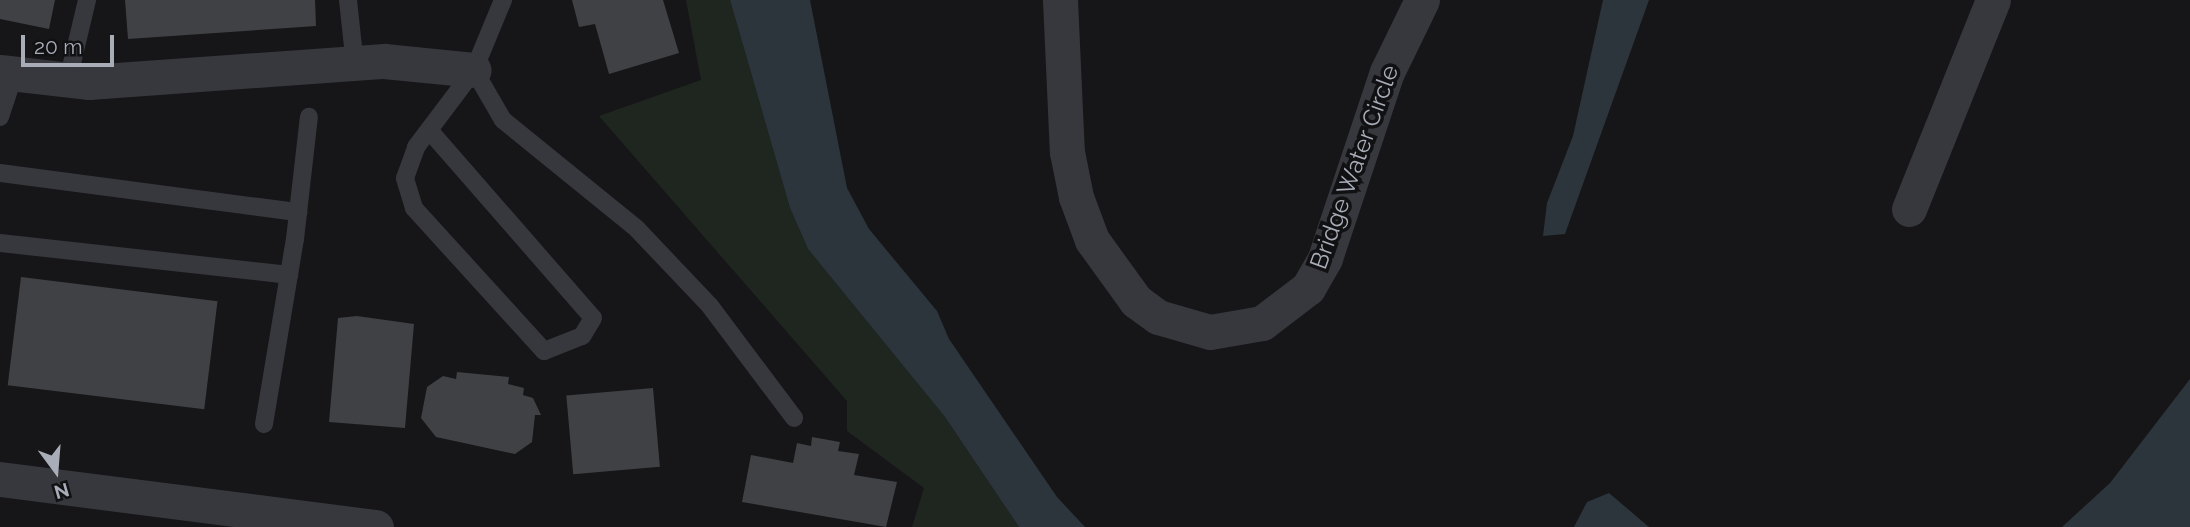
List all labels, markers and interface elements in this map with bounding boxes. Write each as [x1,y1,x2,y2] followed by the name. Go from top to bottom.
[24,21,117,65] scale bar
[34,34,82,59] text: 20 m
[1303,60,1405,274] street label: Bridge Water Circle
[21,436,91,506] north arrow
[52,479,72,504] text: N

